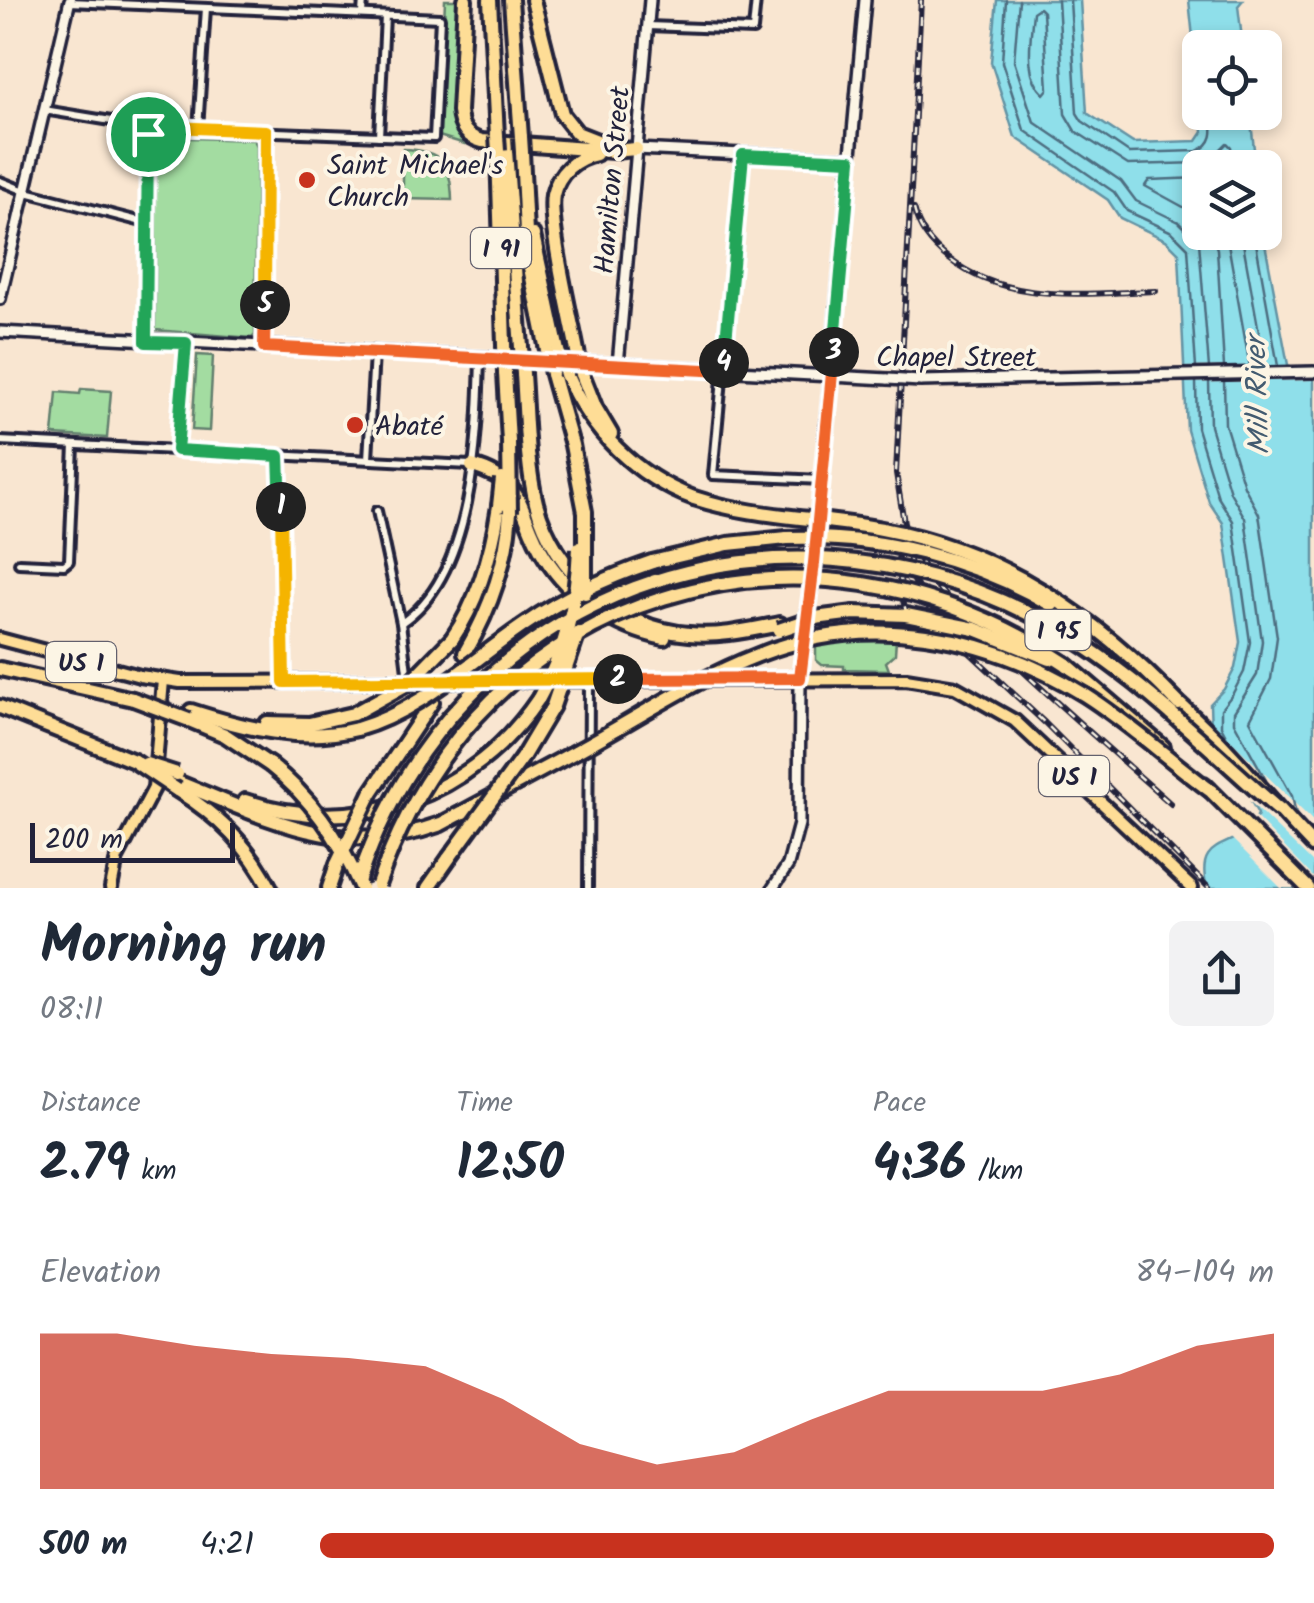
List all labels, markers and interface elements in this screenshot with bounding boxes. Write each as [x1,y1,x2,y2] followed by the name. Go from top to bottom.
[1182,30,1282,250] map controls
[1182,30,1282,130] button: locate
[583,83,644,276] street label: Hamilton Street
[106,92,191,177] pin
[121,107,176,162] icon: arrive
[327,144,504,221] place label: Saint Michael's Church
[1182,150,1282,250] button: layers
[296,169,318,191] marker: Saint Michael's Church
[471,228,531,268] road number: I 91
[240,280,290,330] pin: 5
[258,282,272,327] text: 5
[809,327,859,377] pin: 3
[826,329,842,374] text: 3
[1233,330,1285,456] water label: Mill River
[876,336,1037,381] street label: Chapel Street
[699,338,749,388] pin: 4
[716,340,732,385] text: 4
[375,405,445,450] place label: Abaté
[344,414,366,436] marker: Abaté
[256,482,306,532] pin: 1
[277,484,285,529] text: 1
[1026,610,1090,650] road number: I 95
[46,642,116,682] road number: US 1
[593,654,643,704] pin: 2
[610,656,626,701] text: 2
[1039,756,1109,796] road number: US 1
[30,818,235,863] scale bar
[45,818,123,863] text: 200 m
[40,904,327,991] text: Morning run
[1169,921,1274,1026] button: share
[40,985,103,1036] text: 08:11
[40,1081,141,1126] text: Distance
[456,1081,513,1126] text: Time
[873,1081,926,1126] text: Pace
[40,1126,130,1206] text: 2.79
[456,1126,564,1206] text: 12:50
[873,1126,967,1206] text: 4:36
[130,1149,177,1194] text: km
[967,1149,1023,1194] text: /km
[40,1248,161,1299] text: Elevation
[1136,1248,1274,1299] text: 84–104 m
[40,1520,128,1571] text: 500 m
[200,1520,254,1571] text: 4:21

